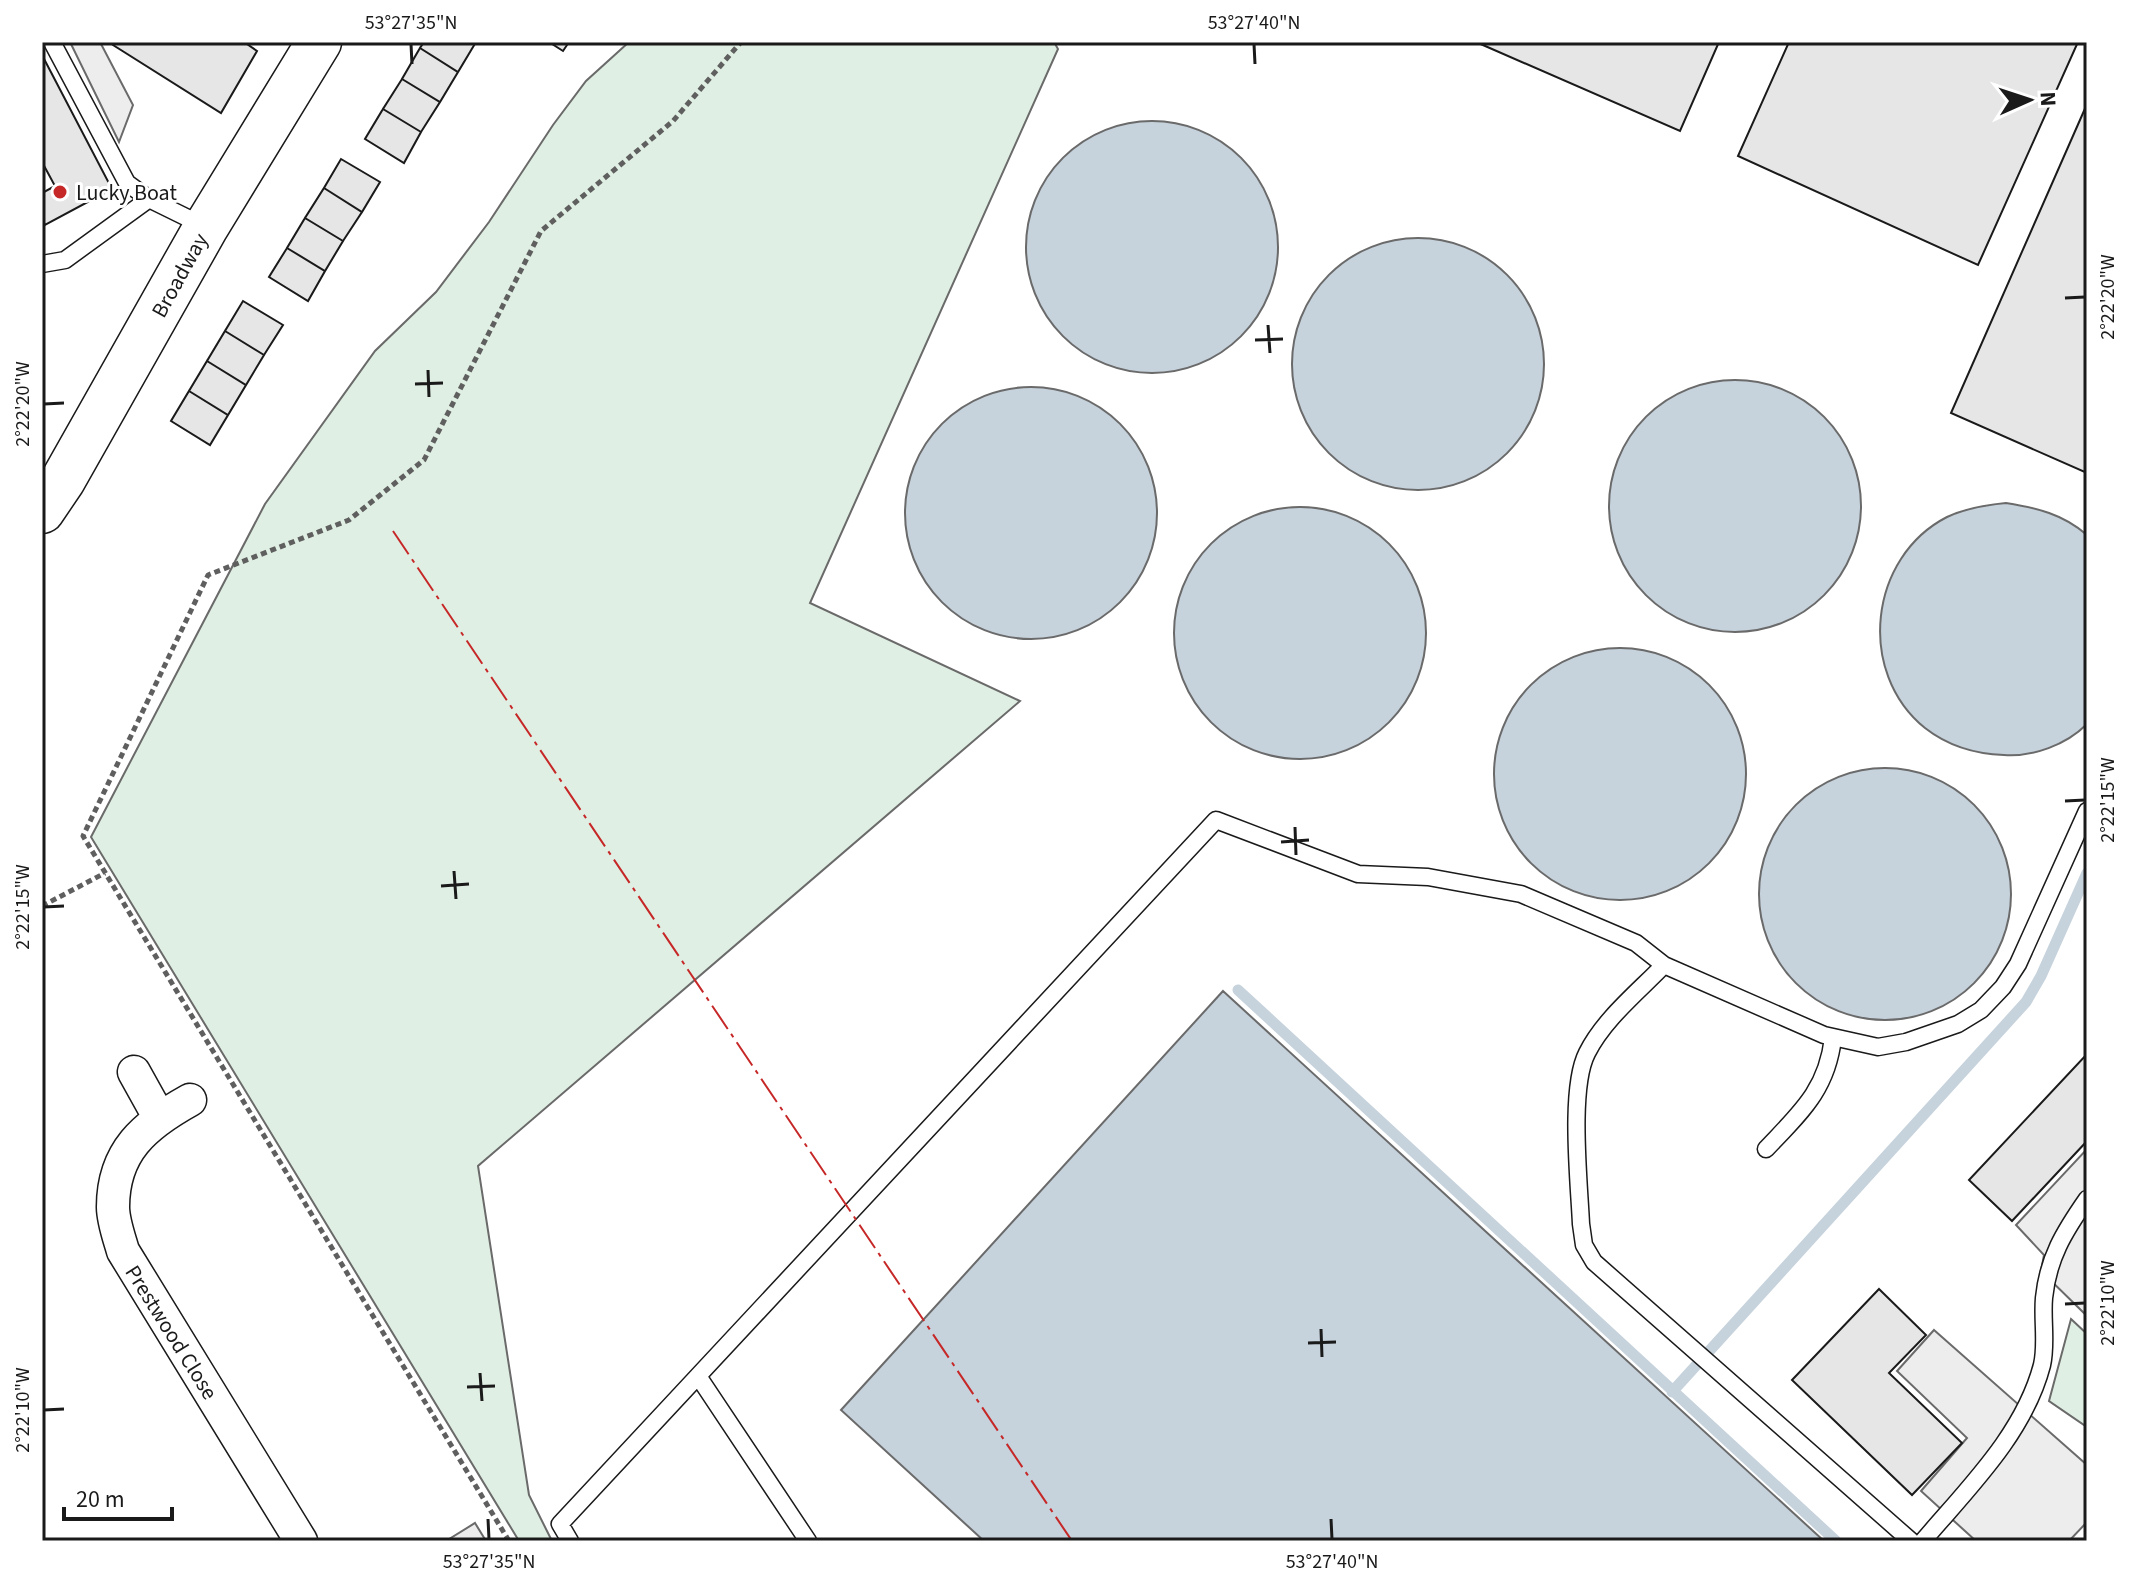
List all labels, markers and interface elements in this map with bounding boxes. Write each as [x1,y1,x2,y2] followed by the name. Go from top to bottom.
[365,9,457,37] text: 53°27'35"N
[1208,9,1300,37] text: 53°27'40"N
[1989,60,2069,140] north arrow
[2032,91,2064,107] text: N
[76,177,177,209] place label: Lucky Boat
[51,183,69,201] marker: Lucky Boat
[144,227,217,324] street label: Broadway
[2094,254,2122,340] text: 2°22'20"W
[9,361,37,447] text: 2°22'20"W
[2094,757,2122,843] text: 2°22'15"W
[9,864,37,950] text: 2°22'15"W
[117,1259,225,1406] street label: Prestwood Close
[2094,1260,2122,1346] text: 2°22'10"W
[9,1367,37,1453] text: 2°22'10"W
[64,1471,172,1521] scale bar
[76,1482,125,1517] text: 20 m
[443,1548,535,1576] text: 53°27'35"N
[1286,1548,1378,1576] text: 53°27'40"N

